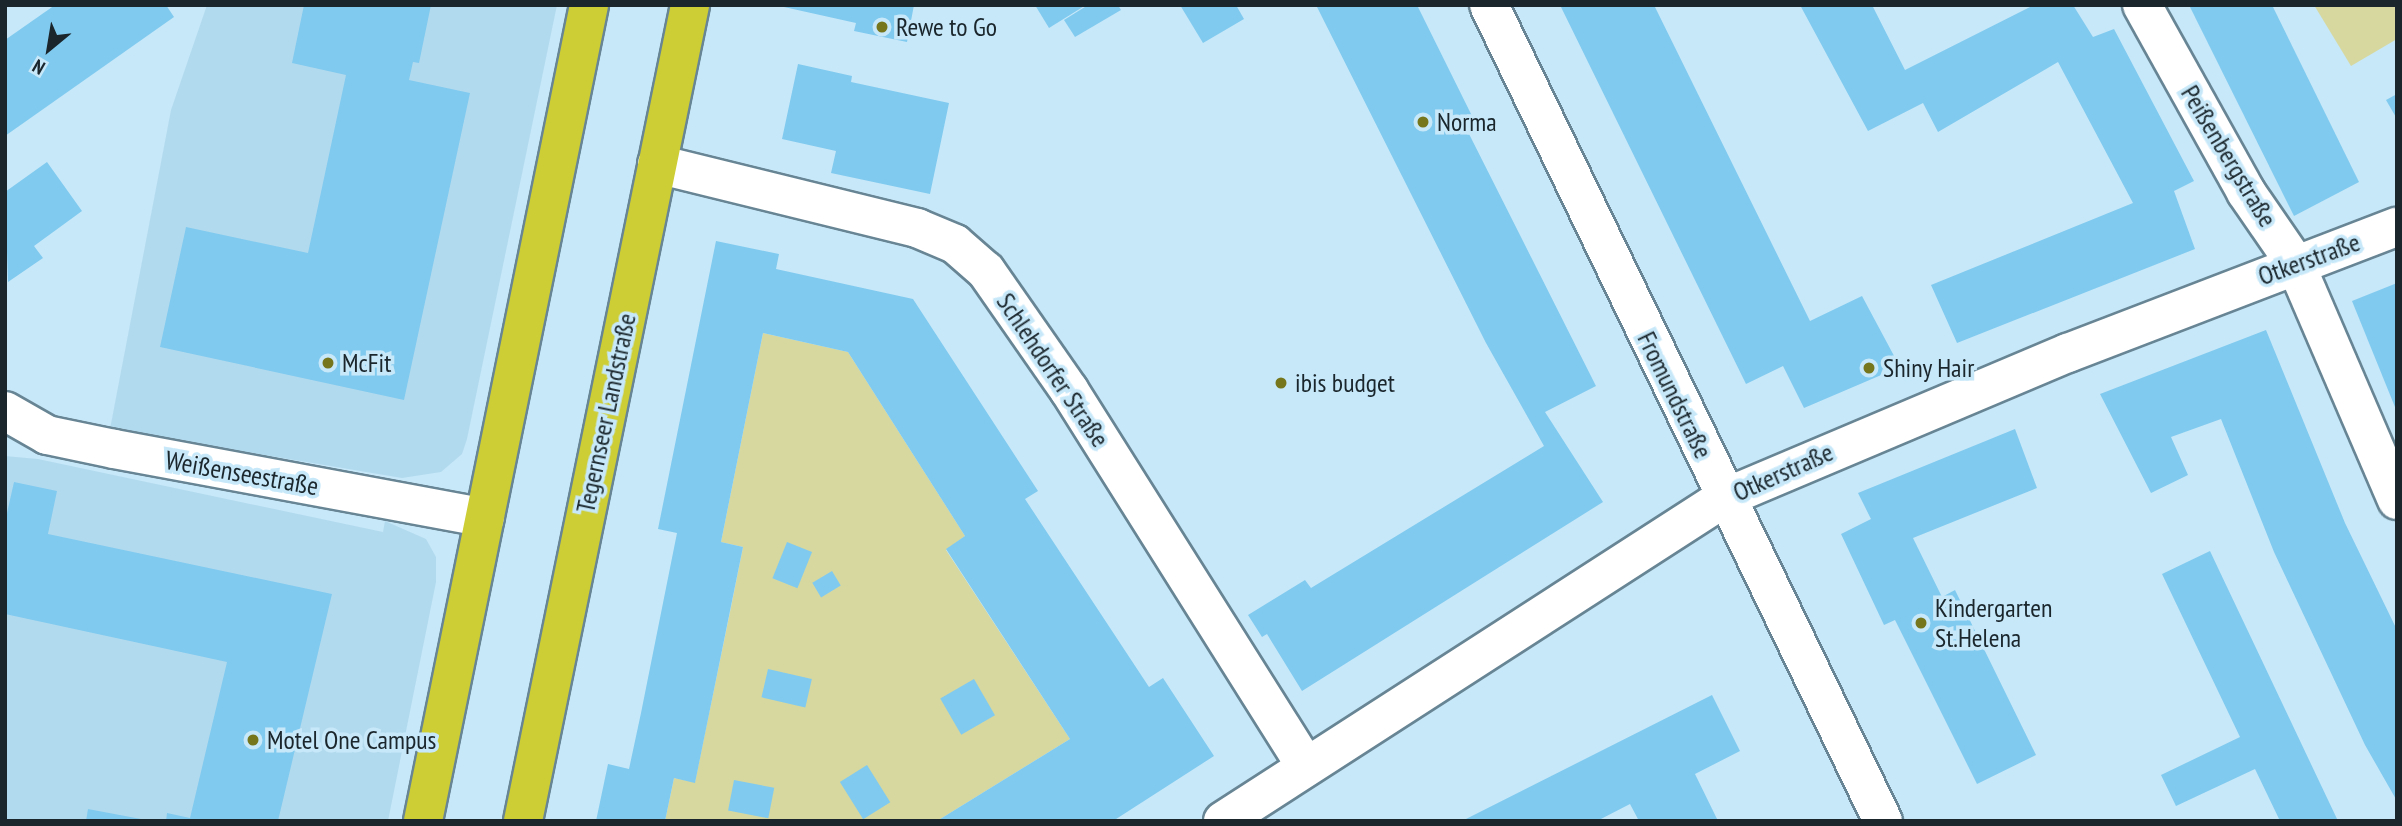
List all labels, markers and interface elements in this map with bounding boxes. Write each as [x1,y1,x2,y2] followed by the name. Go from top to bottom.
[896,11,997,43] place label: Rewe to Go
[14,14,84,84] north arrow
[874,19,890,35] marker: Rewe to Go
[28,54,49,80] text: N
[2175,80,2283,232] street label: Peißenbergstraße
[1437,106,1497,138] place label: Norma
[1415,114,1431,130] marker: Norma
[2254,226,2364,292] street label: Otkerstraße
[990,287,1116,453] street label: Schlehdorfer Straße
[570,310,642,516] street label: Tegernseer Landstraße
[1631,327,1719,463] street label: Fromundstraße
[342,347,391,379] place label: McFit
[1883,352,1975,384] place label: Shiny Hair
[320,355,336,371] marker: McFit
[1861,360,1877,376] marker: Shiny Hair
[1295,367,1395,399] place label: ibis budget
[1273,375,1289,391] marker: ibis budget
[1728,436,1838,508] street label: Otkerstraße
[163,444,321,502] street label: Weißenseestraße
[1935,592,2052,654] place label: Kindergarten St.Helena
[1913,615,1929,631] marker: Kindergarten St.Helena
[267,724,436,756] place label: Motel One Campus
[245,732,261,748] marker: Motel One Campus

